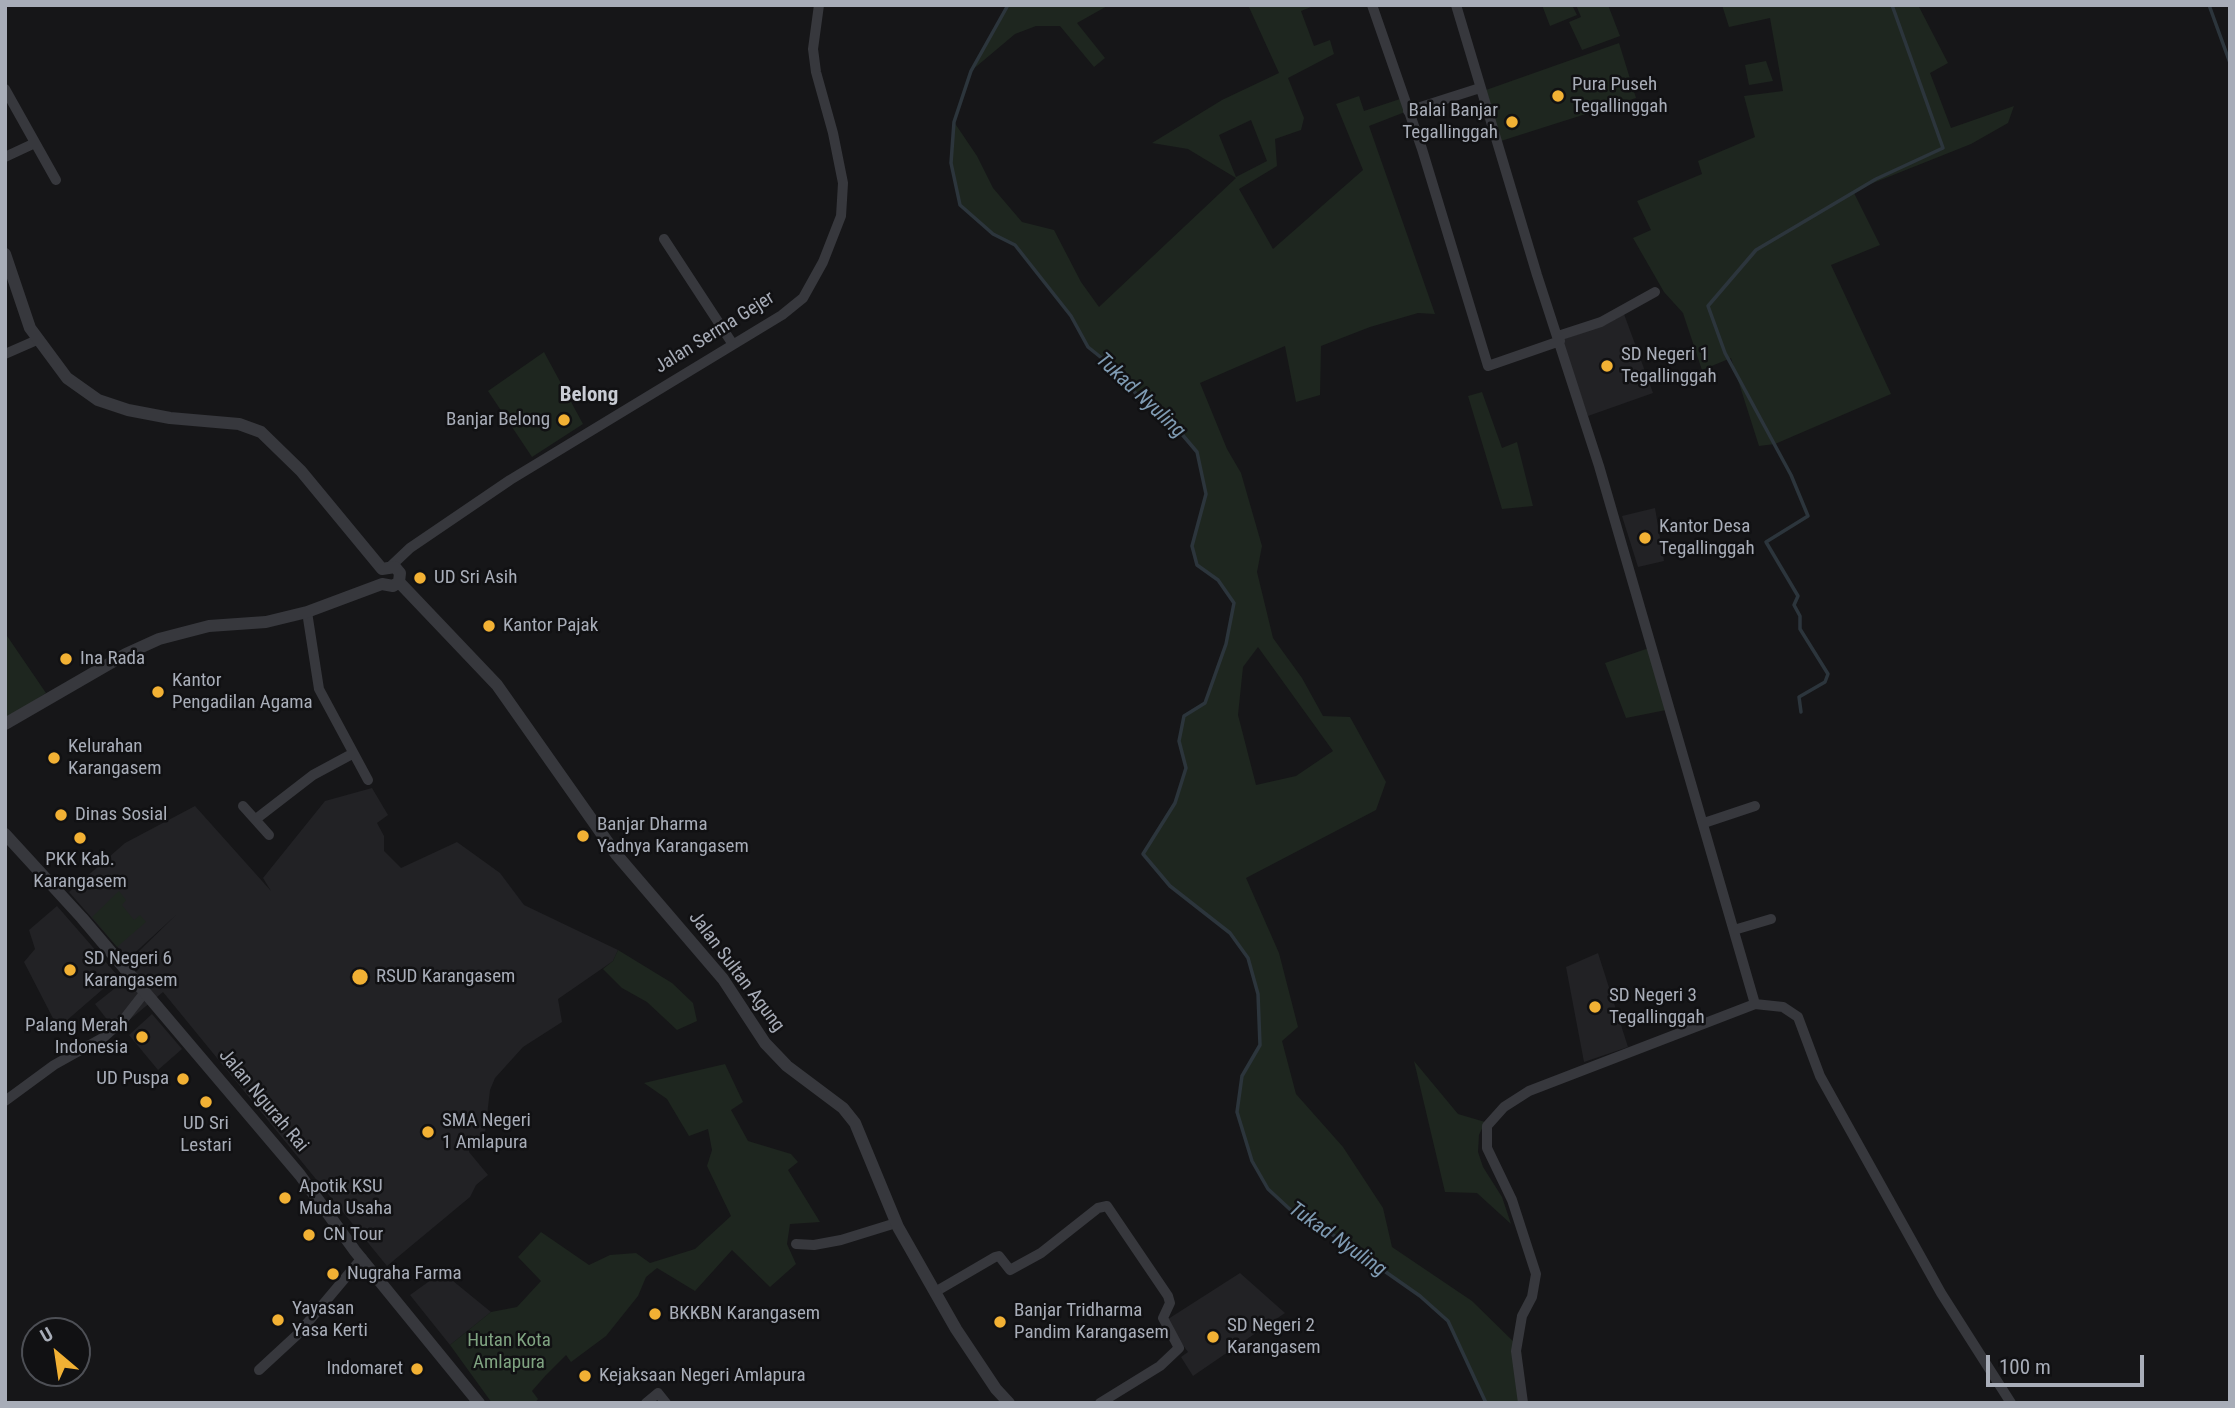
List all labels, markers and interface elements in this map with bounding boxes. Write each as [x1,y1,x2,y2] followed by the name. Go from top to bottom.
[1572,74,1668,118] place label: Pura Puseh Tegallinggah
[1550,88,1566,104] marker: Pura Puseh Tegallinggah
[1402,100,1498,144] place label: Balai Banjar Tegallinggah
[1504,114,1520,130] marker: Balai Banjar Tegallinggah
[651,287,779,379] street label: Jalan Serma Gejer
[1621,344,1717,388] place label: SD Negeri 1 Tegallinggah
[1090,348,1190,444] water label: Tukad Nyuling
[1599,358,1615,374] marker: SD Negeri 1 Tegallinggah
[560,383,618,409] district label: Belong
[446,409,550,431] place label: Banjar Belong
[556,412,572,428] marker: Banjar Belong
[1659,516,1755,560] place label: Kantor Desa Tegallinggah
[1637,530,1653,546] marker: Kantor Desa Tegallinggah
[434,567,517,589] place label: UD Sri Asih
[412,570,428,586] marker: UD Sri Asih
[503,615,598,637] place label: Kantor Pajak
[481,618,497,634] marker: Kantor Pajak
[80,648,145,670] place label: Ina Rada
[58,651,74,667] marker: Ina Rada
[172,670,313,714] place label: Kantor Pengadilan Agama
[150,684,166,700] marker: Kantor Pengadilan Agama
[68,736,162,780] place label: Kelurahan Karangasem
[46,750,62,766] marker: Kelurahan Karangasem
[75,804,167,826] place label: Dinas Sosial
[53,807,69,823] marker: Dinas Sosial
[597,814,749,858] place label: Banjar Dharma Yadnya Karangasem
[575,828,591,844] marker: Banjar Dharma Yadnya Karangasem
[72,830,88,846] marker: PKK Kab. Karangasem
[33,849,127,893] place label: PKK Kab. Karangasem
[683,907,789,1037] street label: Jalan Sultan Agung
[84,948,178,992] place label: SD Negeri 6 Karangasem
[62,962,78,978] marker: SD Negeri 6 Karangasem
[376,966,515,988] place label: RSUD Karangasem
[350,967,370,987] marker: RSUD Karangasem
[1609,985,1705,1029] place label: SD Negeri 3 Tegallinggah
[1587,999,1603,1015] marker: SD Negeri 3 Tegallinggah
[25,1015,128,1059] place label: Palang Merah Indonesia
[134,1029,150,1045] marker: Palang Merah Indonesia
[213,1045,313,1157] street label: Jalan Ngurah Rai
[96,1068,169,1090] place label: UD Puspa
[175,1071,191,1087] marker: UD Puspa
[198,1094,214,1110] marker: UD Sri Lestari
[442,1110,531,1154] place label: SMA Negeri 1 Amlapura
[180,1113,232,1157] place label: UD Sri Lestari
[420,1124,436,1140] marker: SMA Negeri 1 Amlapura
[299,1176,392,1220] place label: Apotik KSU Muda Usaha
[277,1190,293,1206] marker: Apotik KSU Muda Usaha
[1283,1197,1391,1283] water label: Tukad Nyuling
[323,1224,383,1246] place label: CN Tour
[301,1227,317,1243] marker: CN Tour
[347,1263,462,1285] place label: Nugraha Farma
[325,1266,341,1282] marker: Nugraha Farma
[292,1298,368,1342] place label: Yayasan Yasa Kerti
[1014,1300,1169,1344] place label: Banjar Tridharma Pandim Karangasem
[669,1303,820,1325] place label: BKKBN Karangasem
[647,1306,663,1322] marker: BKKBN Karangasem
[270,1312,286,1328] marker: Yayasan Yasa Kerti
[992,1314,1008,1330] marker: Banjar Tridharma Pandim Karangasem
[1227,1315,1321,1359] place label: SD Negeri 2 Karangasem
[21,1317,91,1387] north arrow
[36,1322,57,1348] text: U
[1205,1329,1221,1345] marker: SD Negeri 2 Karangasem
[467,1330,551,1374] park label: Hutan Kota Amlapura
[1990,1342,2148,1386] scale bar
[1999,1355,2051,1379] text: 100 m
[327,1358,403,1380] place label: Indomaret
[409,1361,425,1377] marker: Indomaret
[599,1365,806,1387] place label: Kejaksaan Negeri Amlapura
[577,1368,593,1384] marker: Kejaksaan Negeri Amlapura

